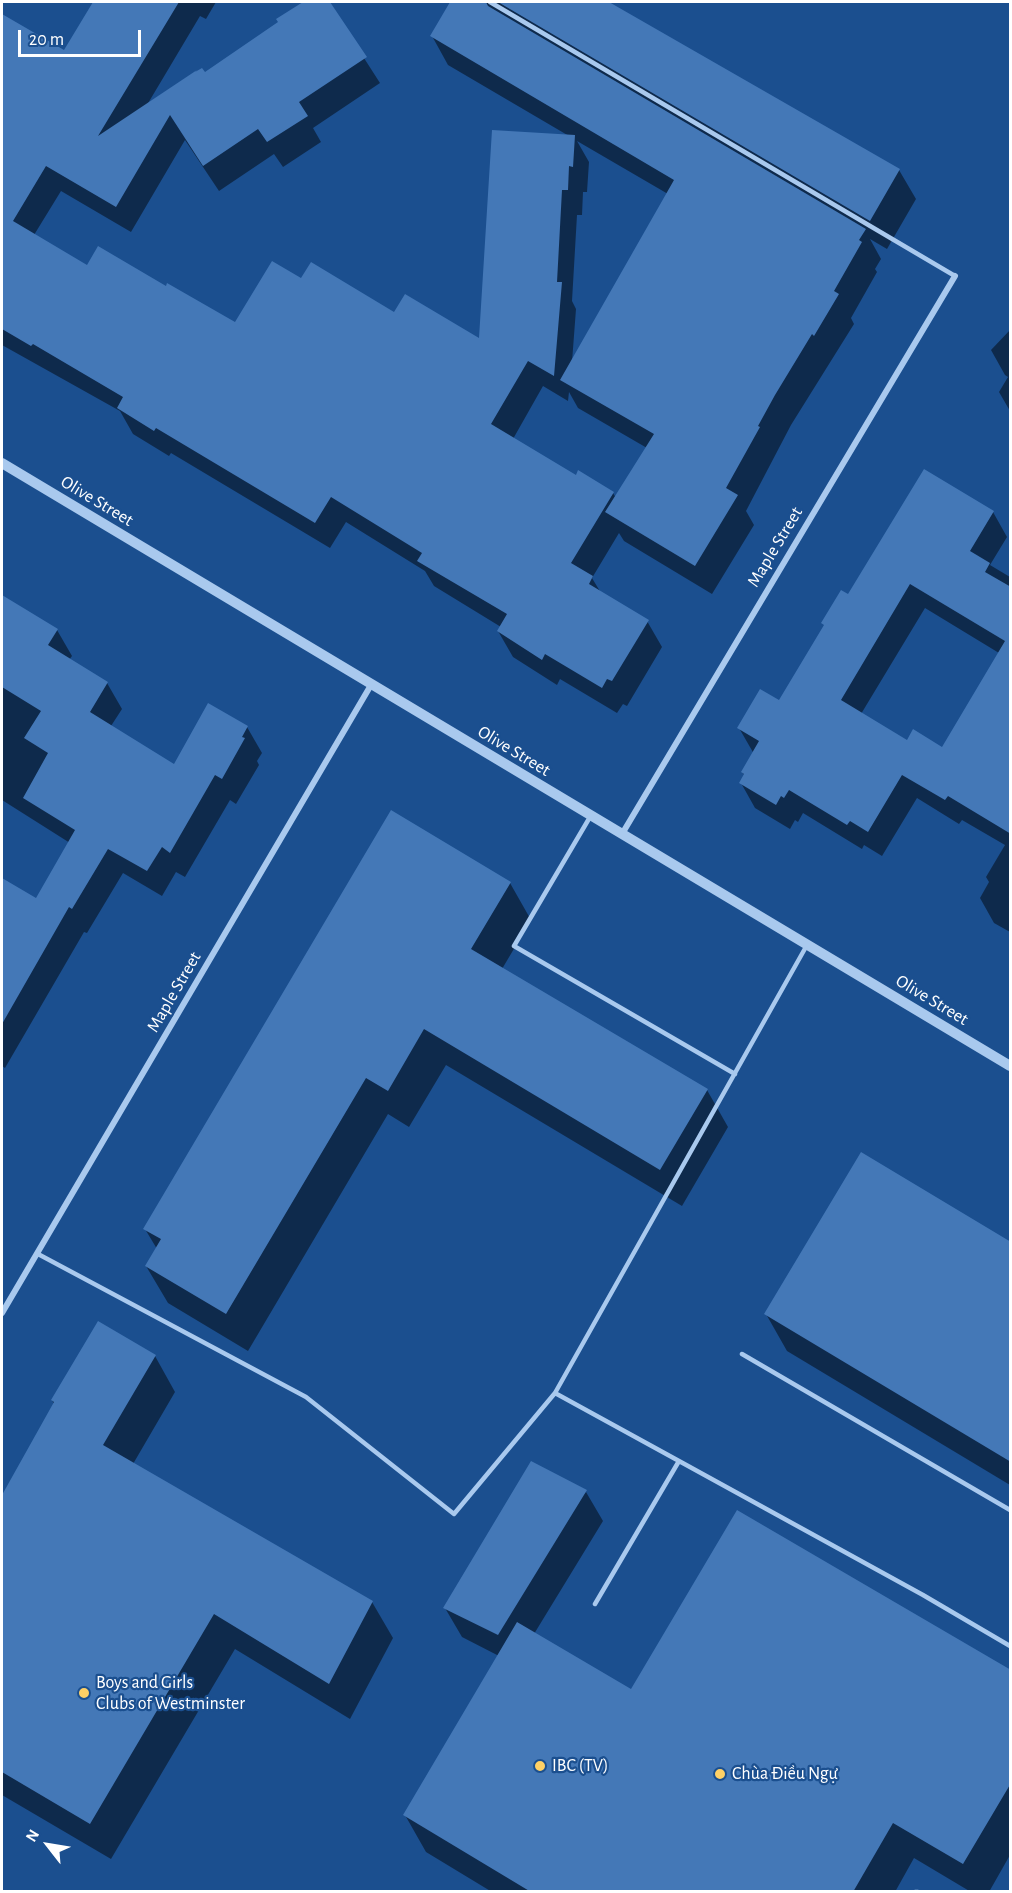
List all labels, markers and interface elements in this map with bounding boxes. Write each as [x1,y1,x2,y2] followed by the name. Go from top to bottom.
[21,18,144,56] scale bar
[29,31,64,49] text: 20 m
[57,471,137,531] street label: Olive Street
[743,503,807,591] street label: Maple Street
[474,721,554,781] street label: Olive Street
[142,948,206,1036] street label: Maple Street
[892,970,972,1030] street label: Olive Street
[96,1672,245,1714] place label: Boys and Girls Clubs of Westminster
[77,1686,91,1700] marker: Boys and Girls Clubs of Westminster
[552,1755,608,1777] place label: IBC (TV)
[533,1759,547,1773] marker: IBC (TV)
[732,1763,838,1785] place label: Chùa Điều Ngự
[713,1767,727,1781] marker: Chùa Điều Ngự
[18,1815,78,1875] north arrow
[23,1827,42,1845] text: N

